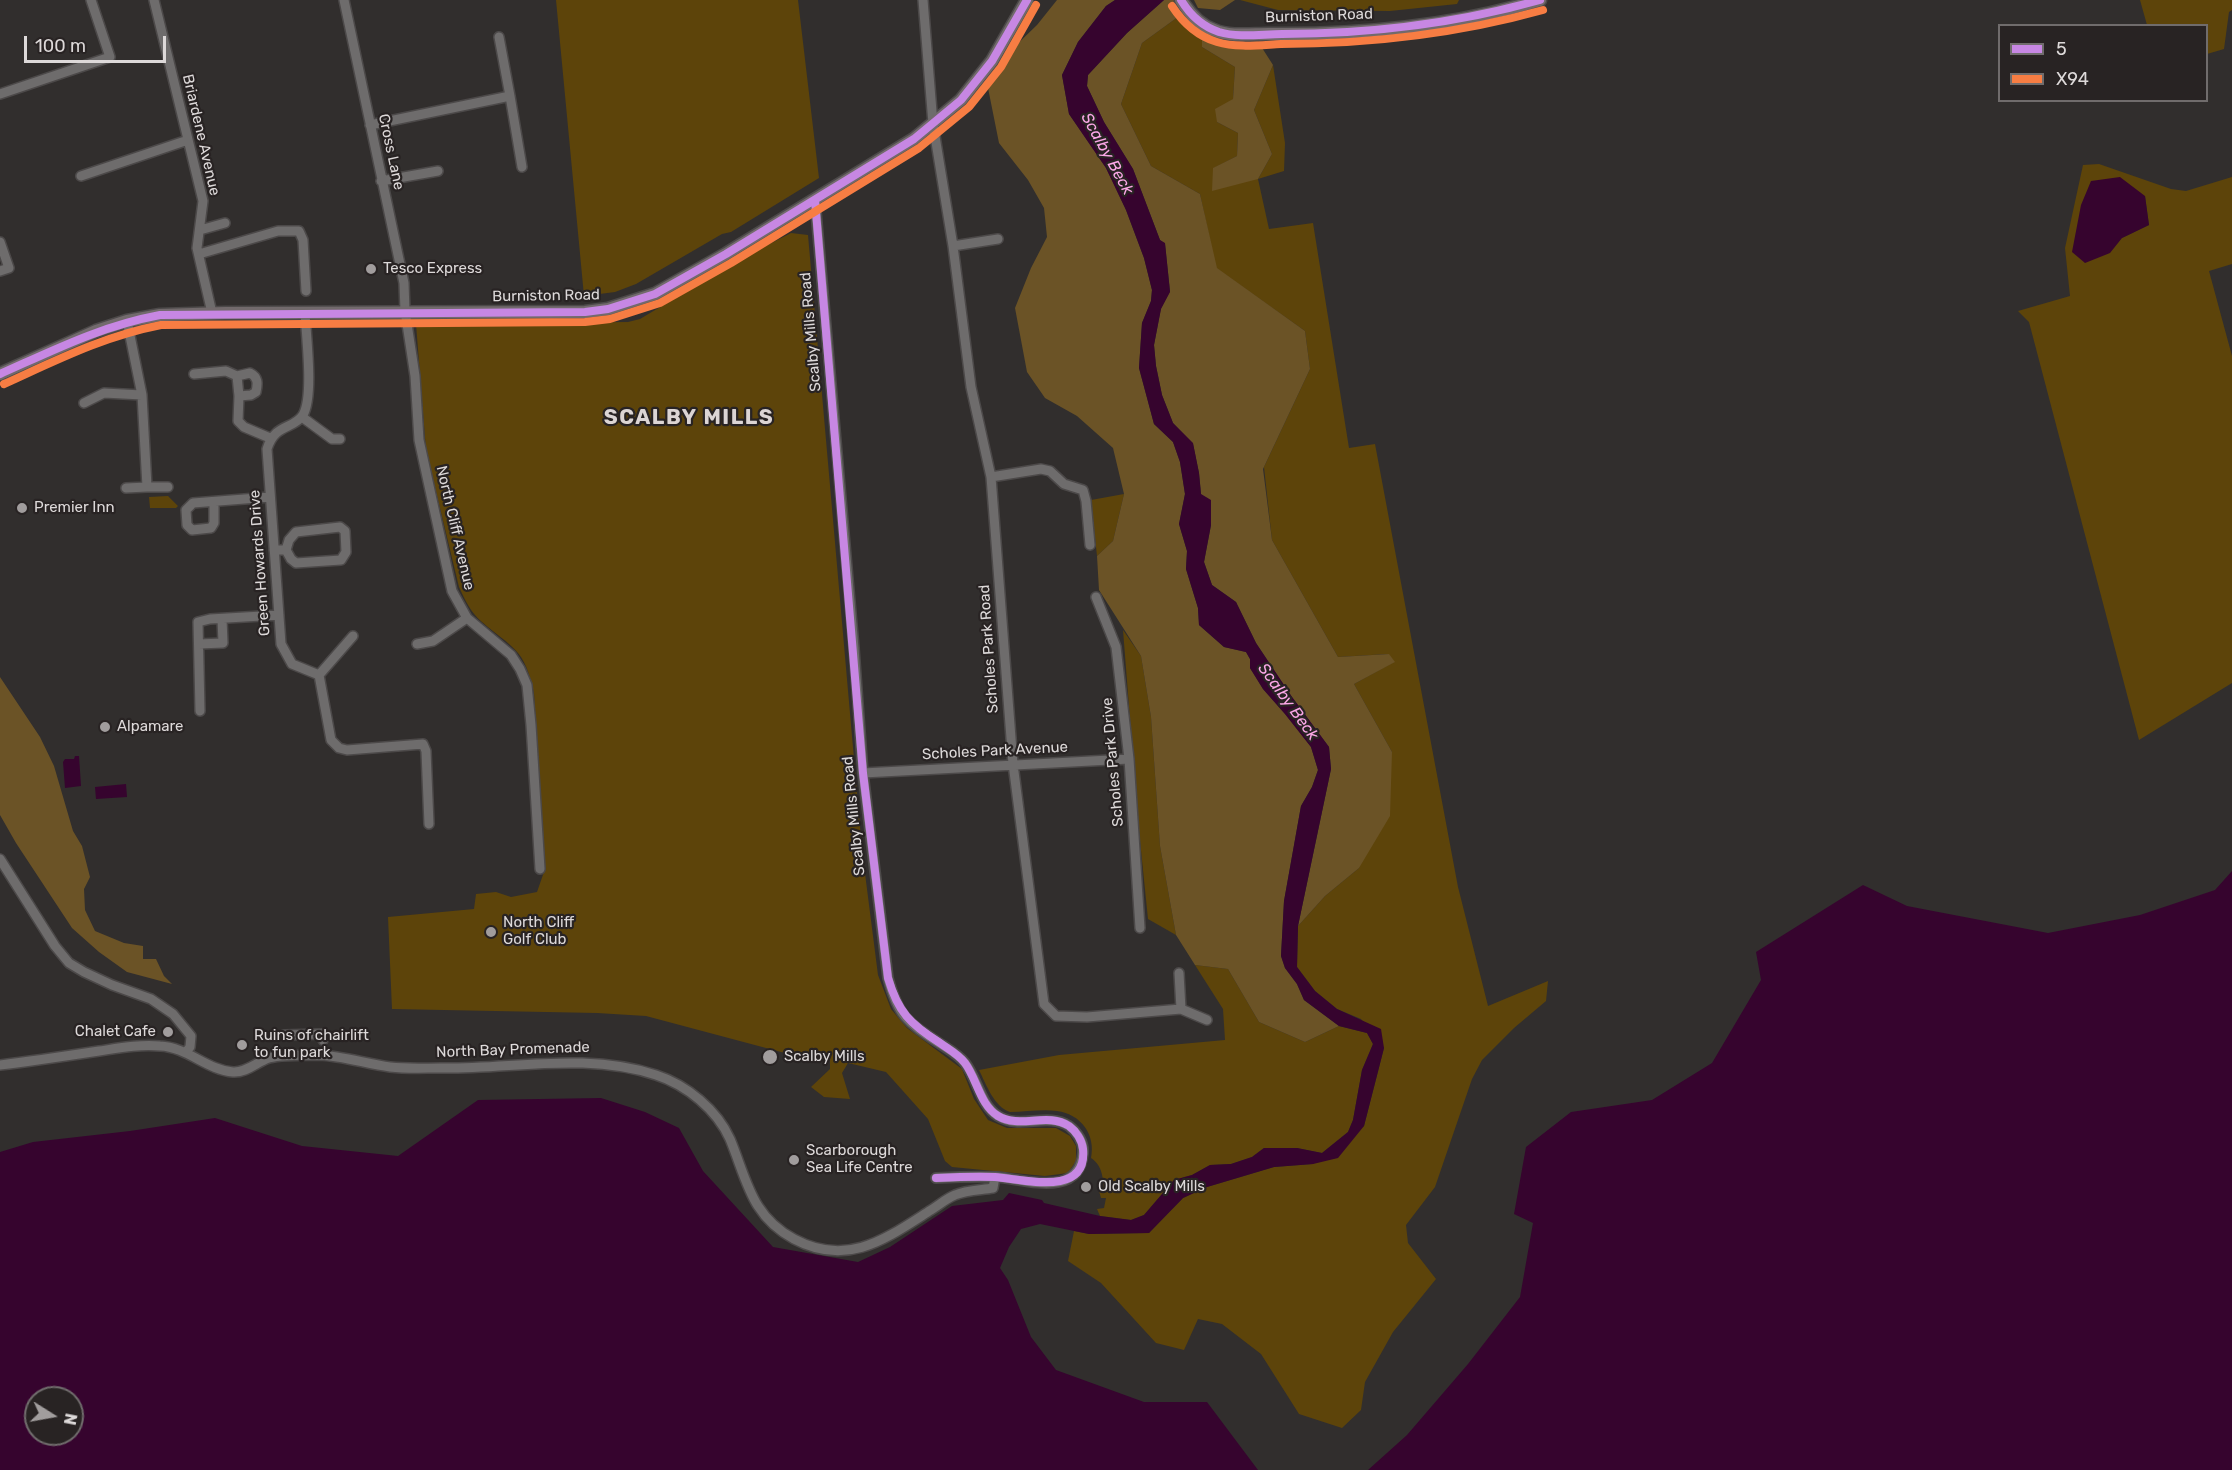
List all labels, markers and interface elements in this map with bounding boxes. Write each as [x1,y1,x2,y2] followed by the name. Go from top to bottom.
[1265,5,1373,27] street label: Burniston Road
[27,24,170,62] scale bar
[1998,24,2208,102] legend
[35,35,86,57] text: 100 m
[2056,38,2067,60] text: 5
[2056,68,2089,90] text: X94
[178,72,224,198] street label: Briardene Avenue
[1077,110,1137,198] water label: Scalby Beck
[374,112,408,192] street label: Cross Lane
[383,260,482,278] place label: Tesco Express
[364,262,378,276] marker: Tesco Express
[797,272,825,392] street label: Scalby Mills Road
[492,286,600,306] street label: Burniston Road
[604,405,774,431] district label: SCALBY MILLS
[432,464,478,592] street label: North Cliff Avenue
[246,489,274,637] street label: Green Howards Drive
[34,499,115,517] place label: Premier Inn
[15,501,29,515] marker: Premier Inn
[976,584,1002,714] street label: Scholes Park Road
[1254,660,1322,744] water label: Scalby Beck
[1098,697,1128,827] street label: Scholes Park Drive
[117,718,183,736] place label: Alpamare
[98,720,112,734] marker: Alpamare
[922,738,1068,764] street label: Scholes Park Avenue
[839,755,869,877] street label: Scalby Mills Road
[503,914,574,949] place label: North Cliff Golf Club
[484,925,498,939] marker: North Cliff Golf Club
[75,1023,156,1041] place label: Chalet Cafe
[161,1025,175,1039] marker: Chalet Cafe
[254,1027,369,1062] place label: Ruins of chairlift to fun park
[235,1038,249,1052] marker: Ruins of chairlift to fun park
[436,1038,590,1062] street label: North Bay Promenade
[761,1048,779,1066] marker: Scalby Mills
[784,1048,865,1066] place label: Scalby Mills
[806,1142,913,1177] place label: Scarborough Sea Life Centre
[787,1153,801,1167] marker: Scarborough Sea Life Centre
[1098,1178,1205,1196] place label: Old Scalby Mills
[1079,1180,1093,1194] marker: Old Scalby Mills
[24,1386,84,1446] north arrow
[60,1412,81,1427] text: N

